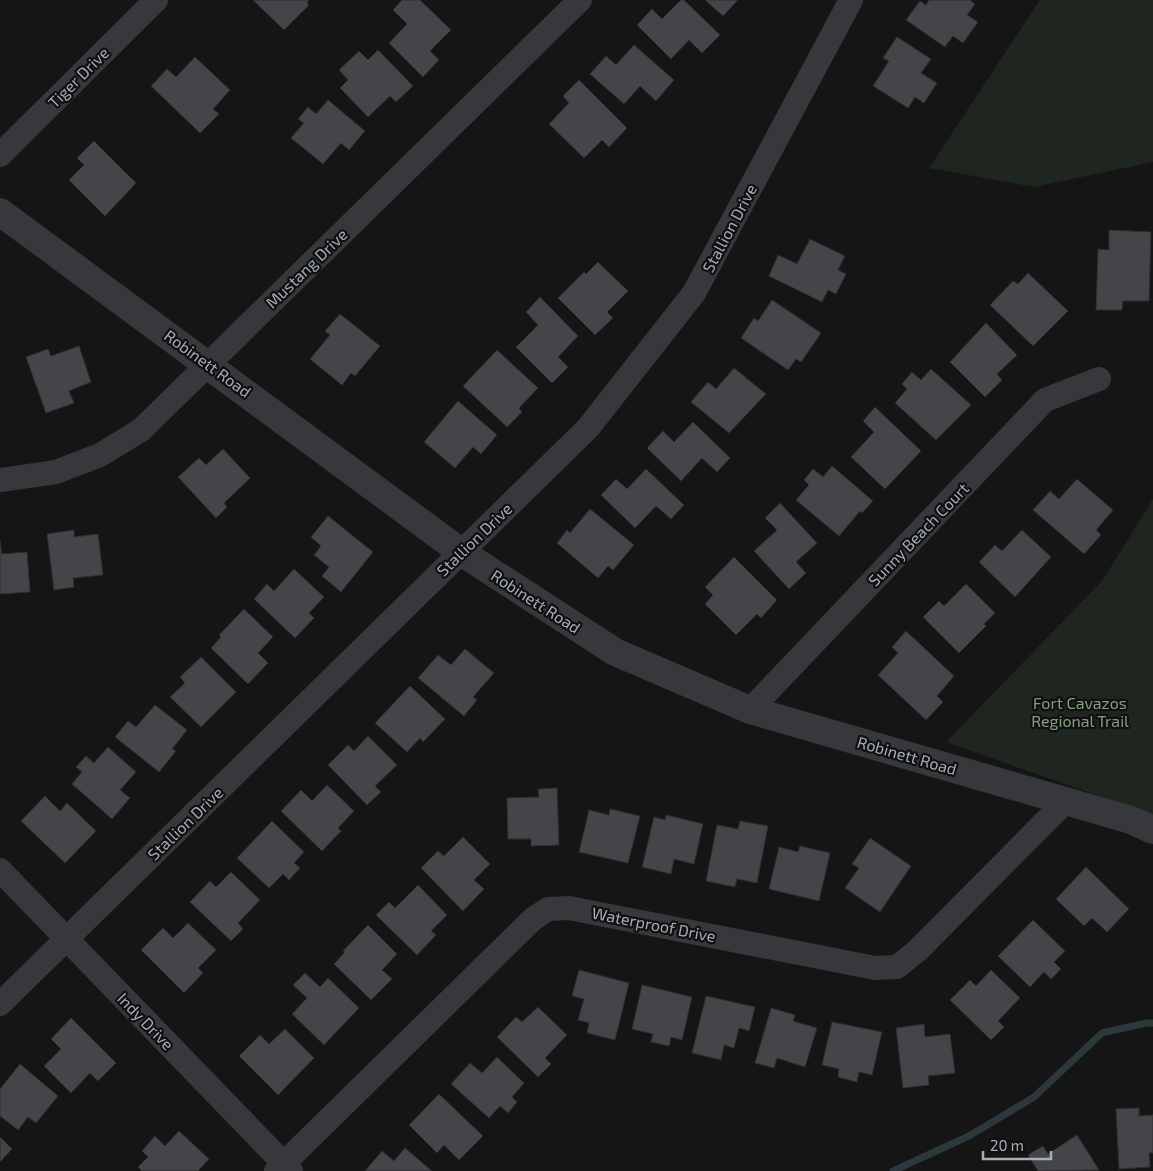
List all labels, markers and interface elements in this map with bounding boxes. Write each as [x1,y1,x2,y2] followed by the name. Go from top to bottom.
[44,43,112,111] street label: Tiger Drive
[698,181,760,275] street label: Stallion Drive
[261,224,351,312] street label: Mustang Drive
[161,325,255,401] street label: Robinett Road
[864,478,972,590] street label: Sunny Beach Court
[432,498,516,580] street label: Stallion Drive
[488,565,584,637] street label: Robinett Road
[1031,693,1129,730] park label: Fort Cavazos Regional Trail
[855,732,959,778] street label: Robinett Road
[143,782,227,864] street label: Stallion Drive
[590,903,718,945] street label: Waterproof Drive
[114,988,178,1054] street label: Indy Drive
[983,1128,1050,1160] scale bar
[990,1136,1024,1154] text: 20 m

